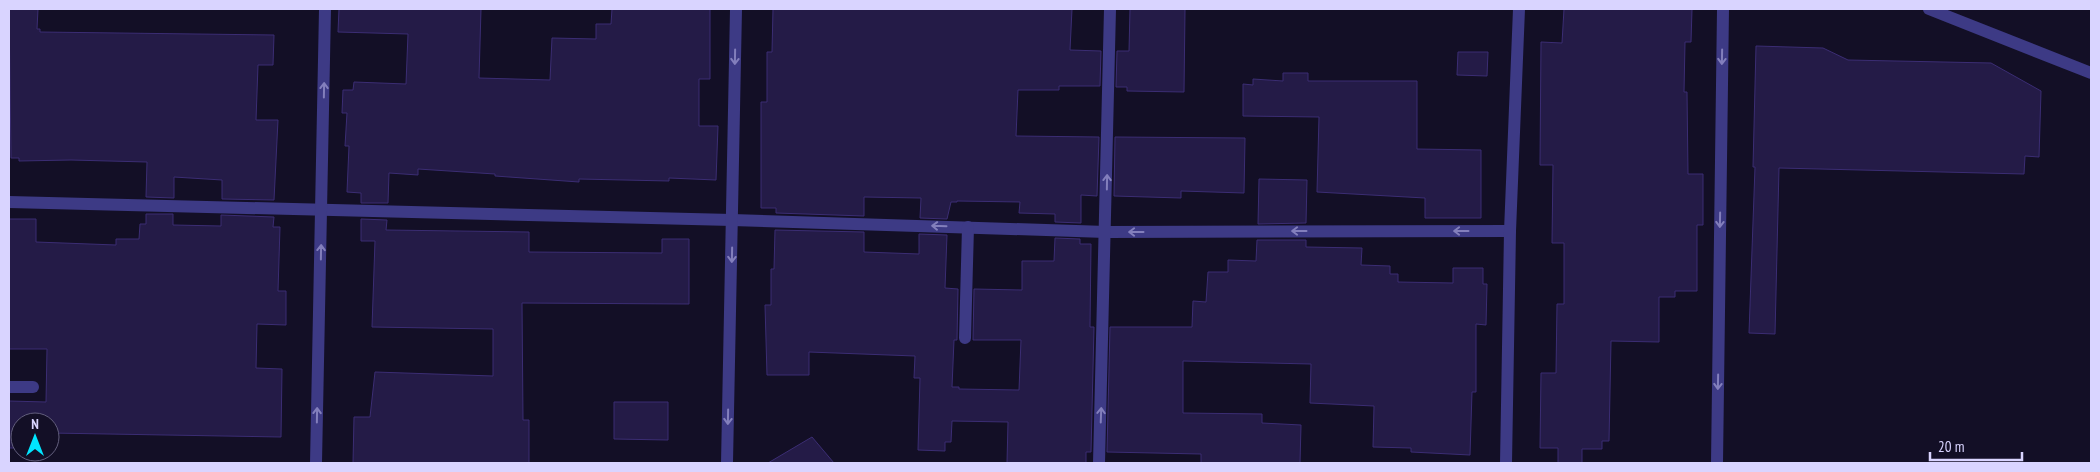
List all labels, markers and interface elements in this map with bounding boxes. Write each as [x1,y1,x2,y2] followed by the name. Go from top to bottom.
[730,49,740,65] one-way arrow
[1718,49,1727,65] one-way arrow
[319,82,328,98] one-way arrow
[1102,174,1112,190] one-way arrow
[1716,212,1725,228] one-way arrow
[931,222,947,231] one-way arrow
[1291,226,1307,236] one-way arrow
[1453,226,1470,236] one-way arrow
[1128,227,1144,237] one-way arrow
[316,244,326,260] one-way arrow
[727,247,736,263] one-way arrow
[1713,374,1723,390] one-way arrow
[312,407,322,423] one-way arrow
[1096,407,1105,423] one-way arrow
[723,409,733,425] one-way arrow
[10,412,60,462] north arrow
[31,415,39,433] text: N
[1930,430,2022,462] scale bar
[1938,437,1964,456] text: 20 m

